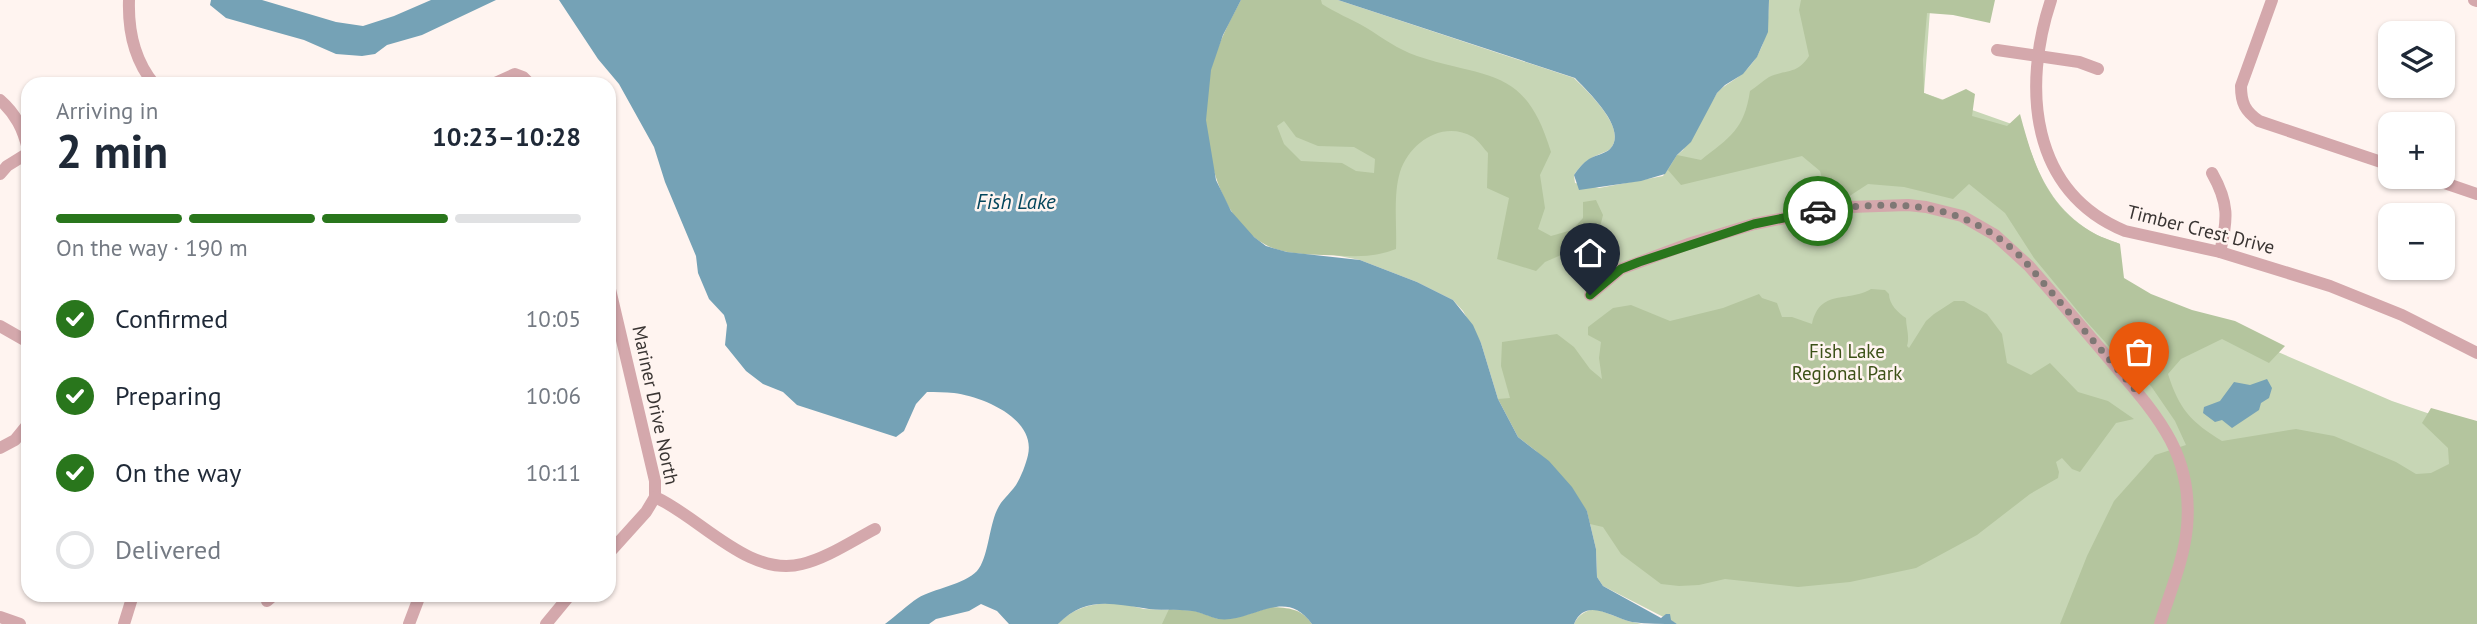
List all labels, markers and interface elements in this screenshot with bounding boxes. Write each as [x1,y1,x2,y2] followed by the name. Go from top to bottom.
[2378,21,2455,280] map controls
[2378,21,2455,98] button: layers
[56,96,158,125] text: Arriving in
[2378,112,2455,189] button: +
[432,120,581,153] text: 10:23–10:28
[56,121,168,181] text: 2 min
[1783,176,1853,246] courier
[976,188,1056,215] water label: Fish Lake
[1799,192,1837,230] icon: car
[2125,199,2277,259] street label: Timber Crest Drive
[2378,203,2455,280] button: −
[1560,223,1620,295] pin
[56,233,248,262] text: On the way · 190 m
[1571,234,1609,272] icon: home
[56,300,94,338] icon: check
[115,302,228,335] text: Confirmed
[526,304,581,333] text: 10:05
[2109,322,2169,394] pin
[627,323,685,487] street label: Mariner Drive North
[2120,333,2158,371] icon: bag
[1792,339,1902,385] park label: Fish Lake Regional Park
[56,377,94,415] icon: check
[115,379,222,412] text: Preparing
[526,381,581,410] text: 10:06
[56,454,94,492] icon: check
[115,456,241,489] text: On the way
[526,458,581,487] text: 10:11
[115,533,221,566] text: Delivered

